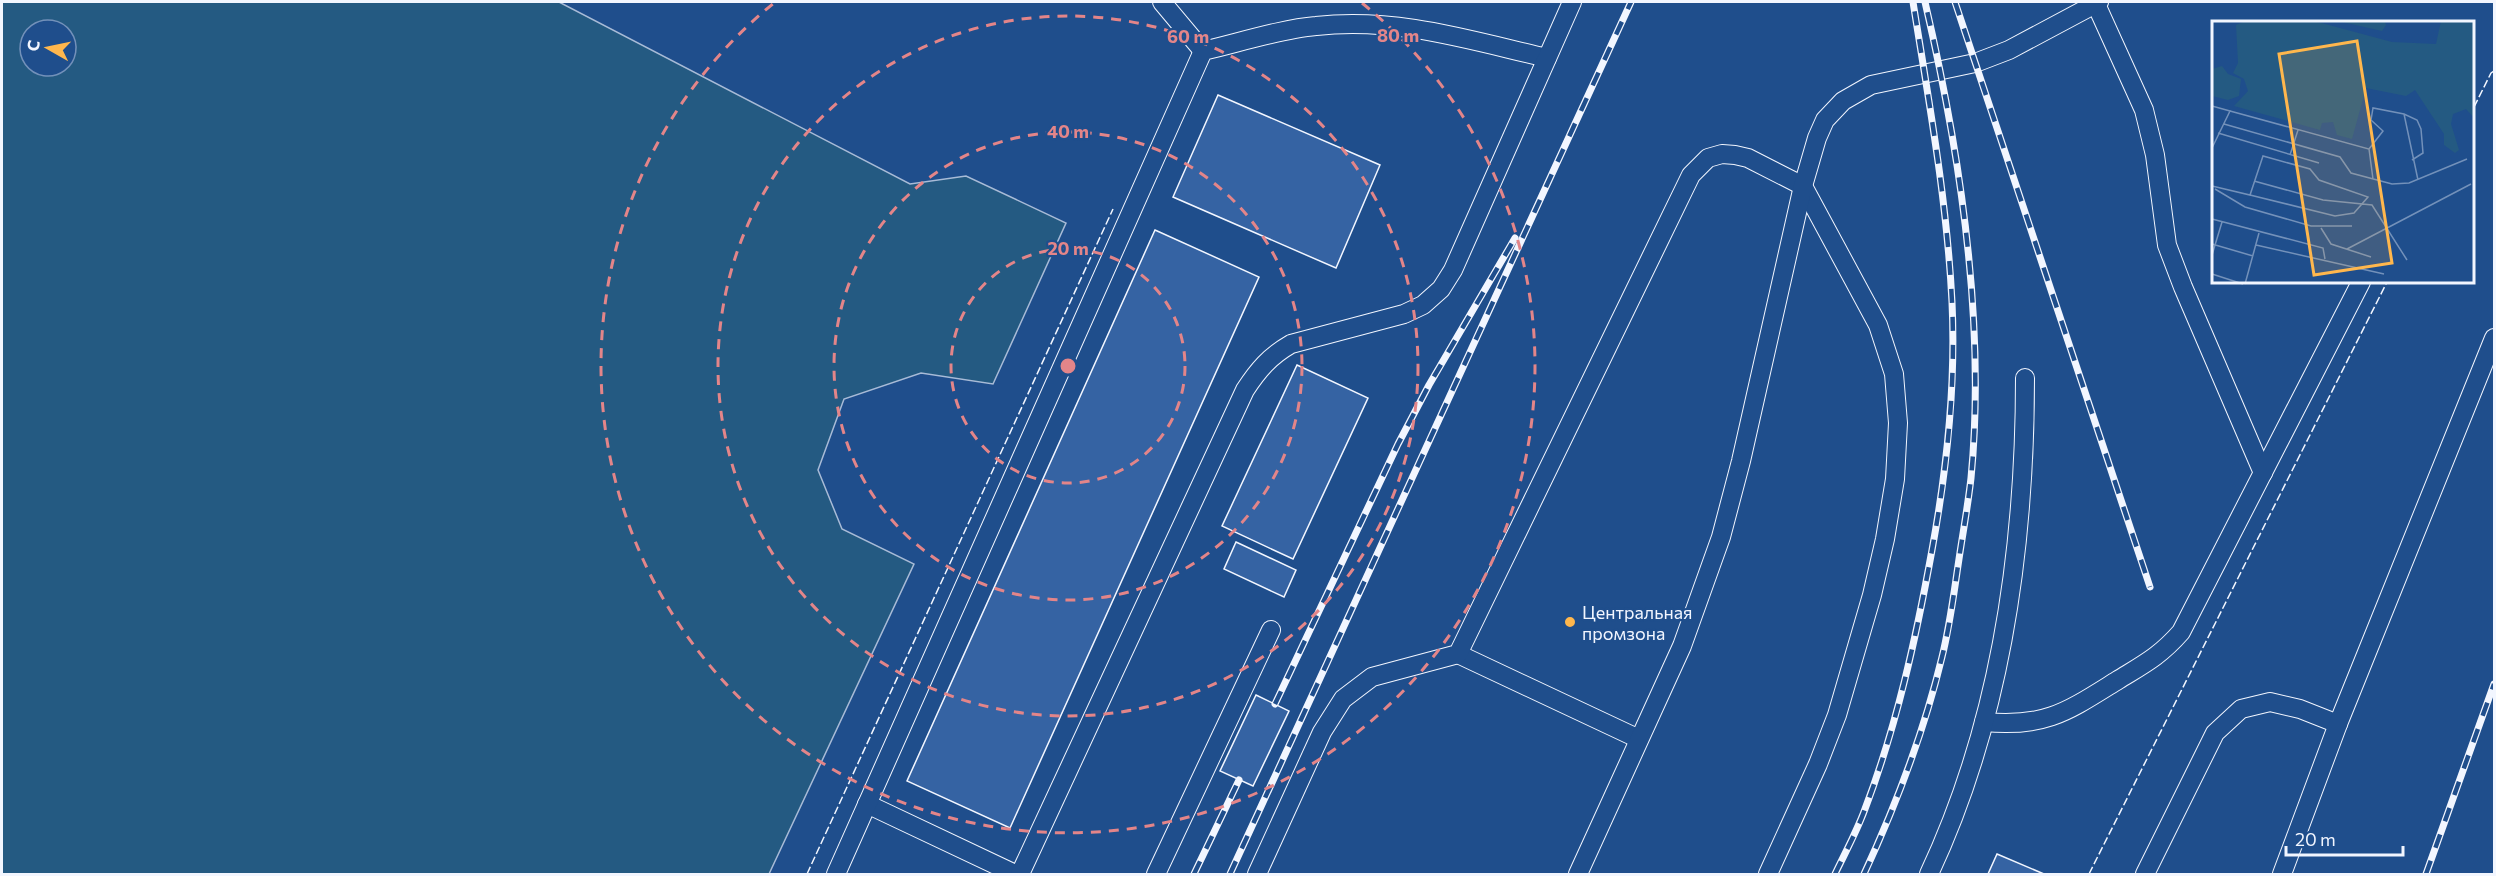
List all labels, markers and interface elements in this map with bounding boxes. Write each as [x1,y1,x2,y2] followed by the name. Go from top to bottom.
[18,18,78,78] north arrow
[2212,21,2475,284] inset map
[1377,24,1419,46] text: 80 m
[1167,25,1209,47] text: 60 m
[22,39,43,52] text: С
[1047,120,1089,142] text: 40 m
[1047,237,1089,259] text: 20 m
[1058,356,1078,376] centre of rings
[1582,601,1693,644] place label: Центральная промзона
[1563,615,1577,629] marker: Центральная промзона
[2286,819,2403,857] scale bar
[2295,828,2336,850] text: 20 m

